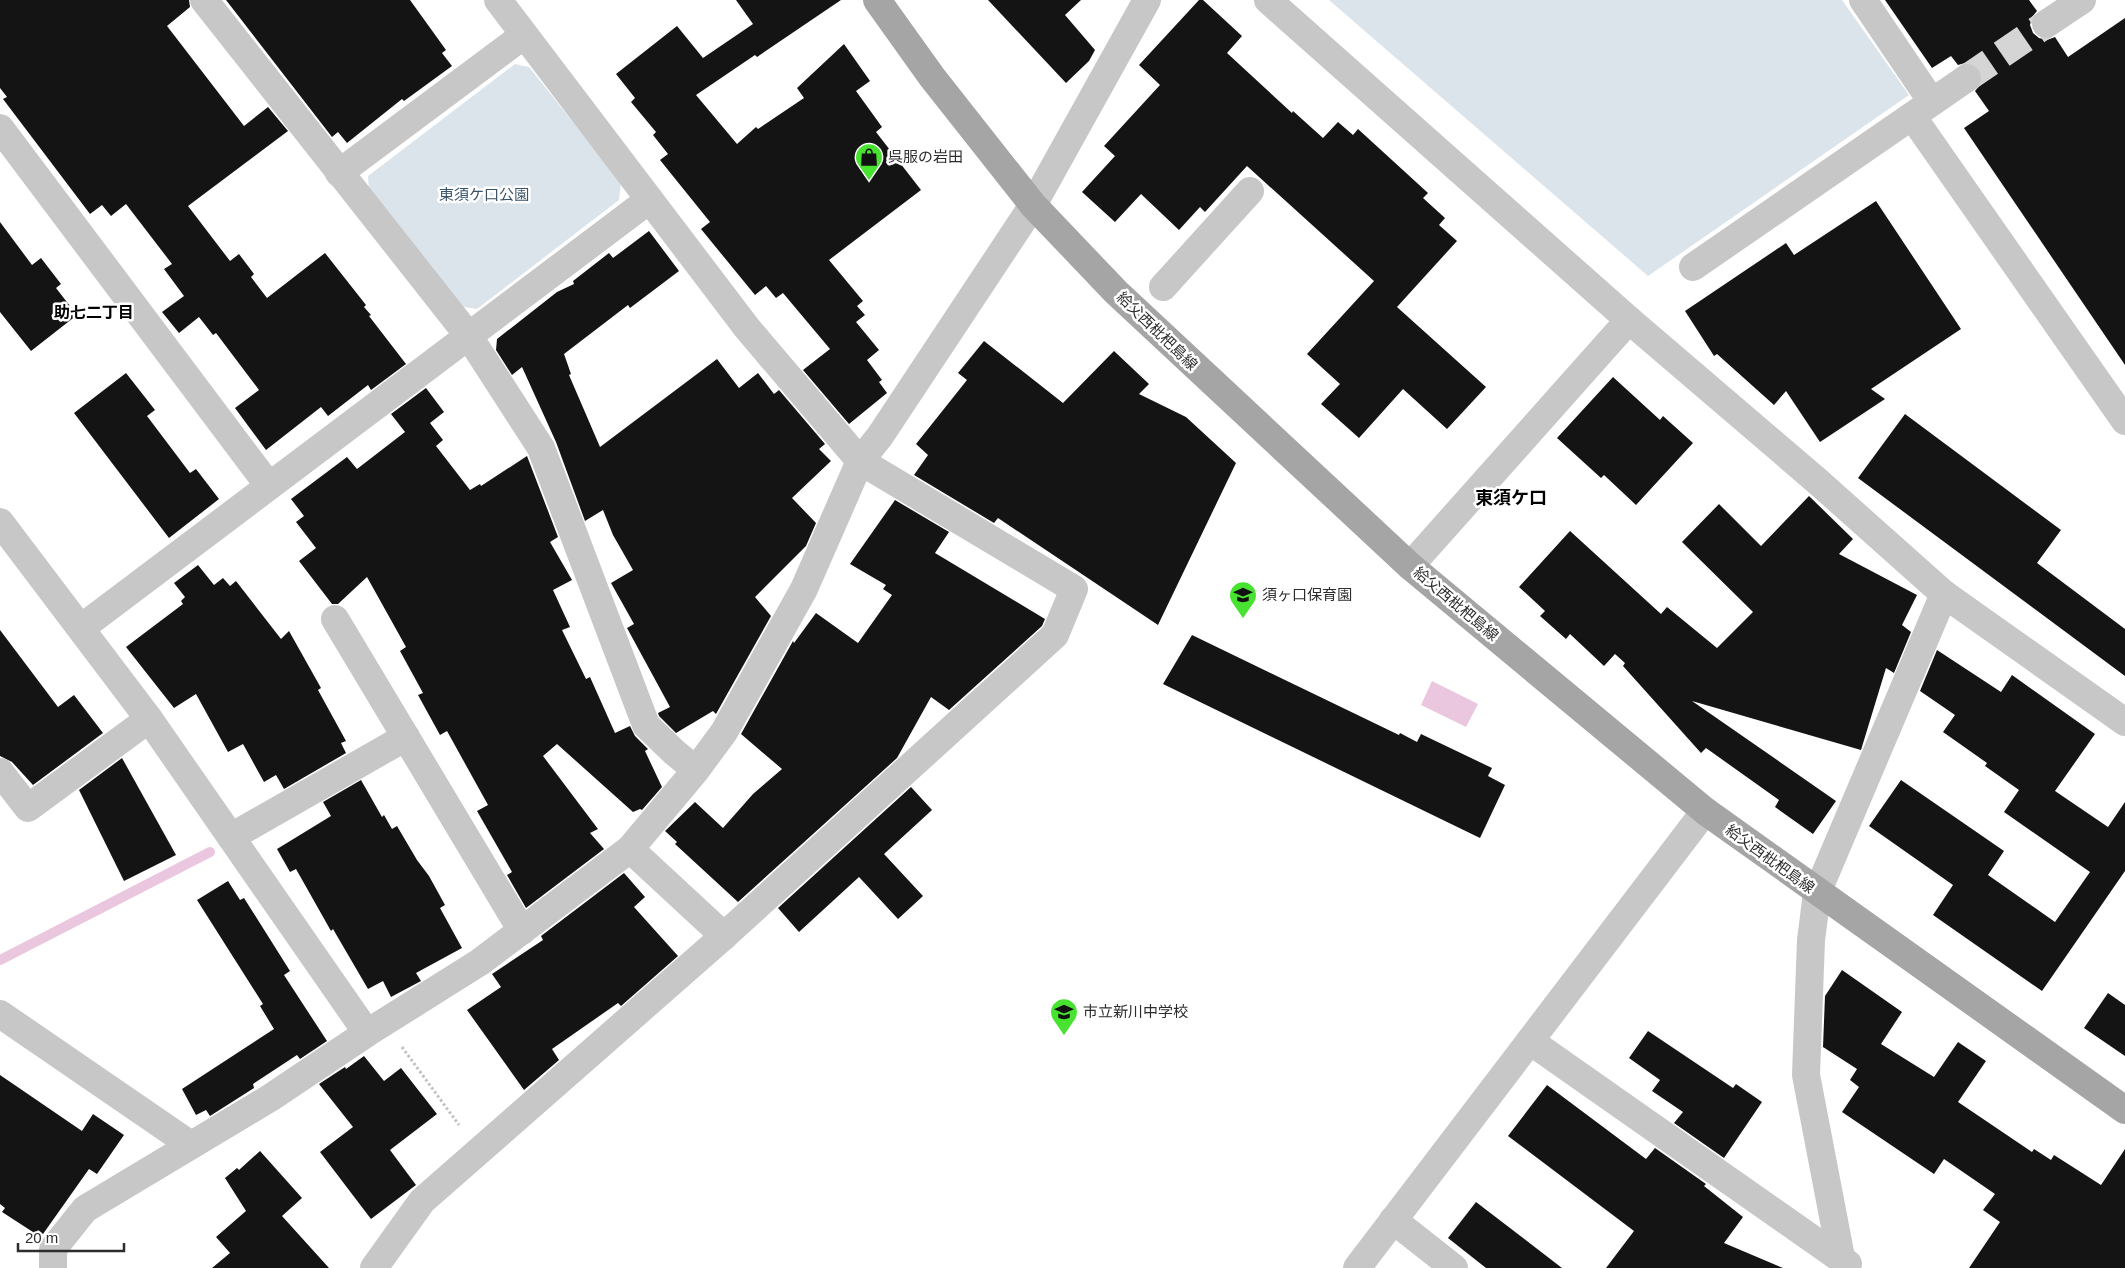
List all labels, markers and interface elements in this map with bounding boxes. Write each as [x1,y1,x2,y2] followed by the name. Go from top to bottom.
[854,142,884,181] shop icon: 呉服の岩田
[888,148,963,165] place label: 呉服の岩田
[439,186,529,203] park label: 東須ケ口公園
[1114,288,1201,373] street label: 給父西枇杷島線
[54,304,134,321] district label: 助七二丁目
[1475,488,1547,508] district label: 東須ケ口
[1411,563,1502,644] street label: 給父西枇杷島線
[1228,580,1258,619] school or university icon: 須ヶ口保育園
[1262,586,1352,603] place label: 須ヶ口保育園
[1723,821,1818,896] street label: 給父西枇杷島線
[1049,997,1079,1036] school or university icon: 市立新川中学校
[1083,1003,1188,1020] place label: 市立新川中学校
[18,1220,124,1252] scale bar
[25,1229,58,1246] text: 20 m

